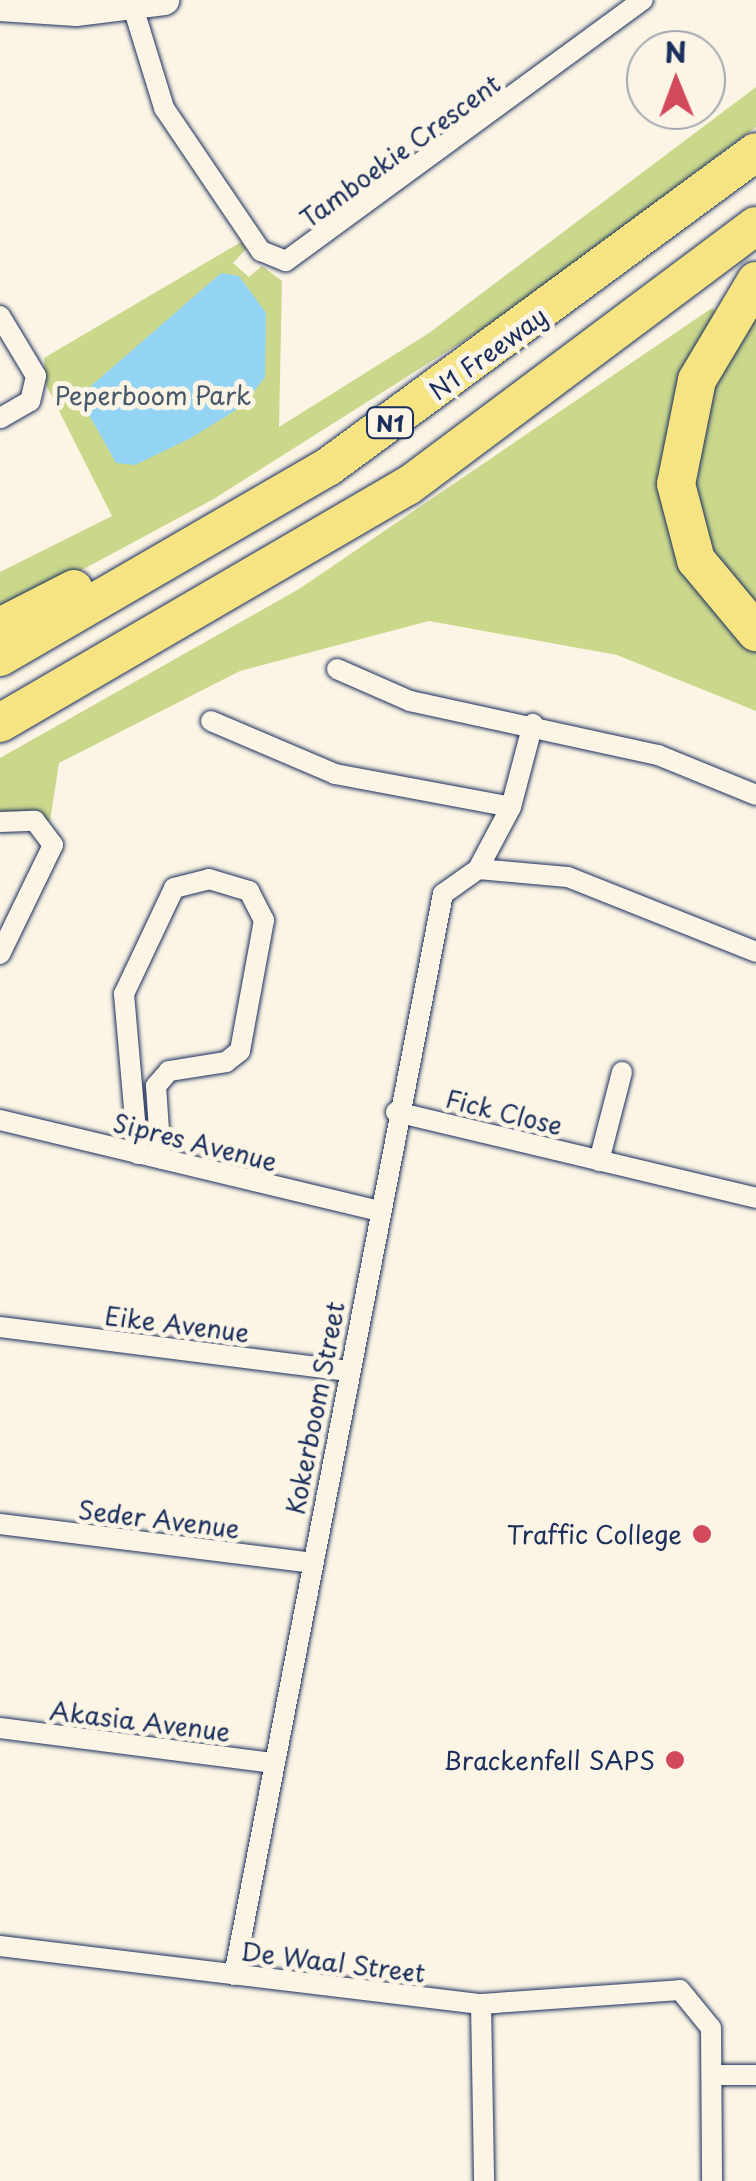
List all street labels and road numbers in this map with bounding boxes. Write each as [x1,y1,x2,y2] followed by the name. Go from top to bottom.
[294,68,506,234] street label: Tamboekie Crescent
[422,300,554,406] street label: N1 Freeway
[365,406,415,440] road number: N1
[441,1083,567,1141] street label: Fick Close
[110,1107,280,1177] street label: Sipres Avenue
[280,1299,350,1517] street label: Kokerboom Street
[103,1300,251,1348] street label: Eike Avenue
[77,1494,241,1544] street label: Seder Avenue
[50,1695,230,1747] street label: Akasia Avenue
[239,1936,427,1988] street label: De Waal Street

